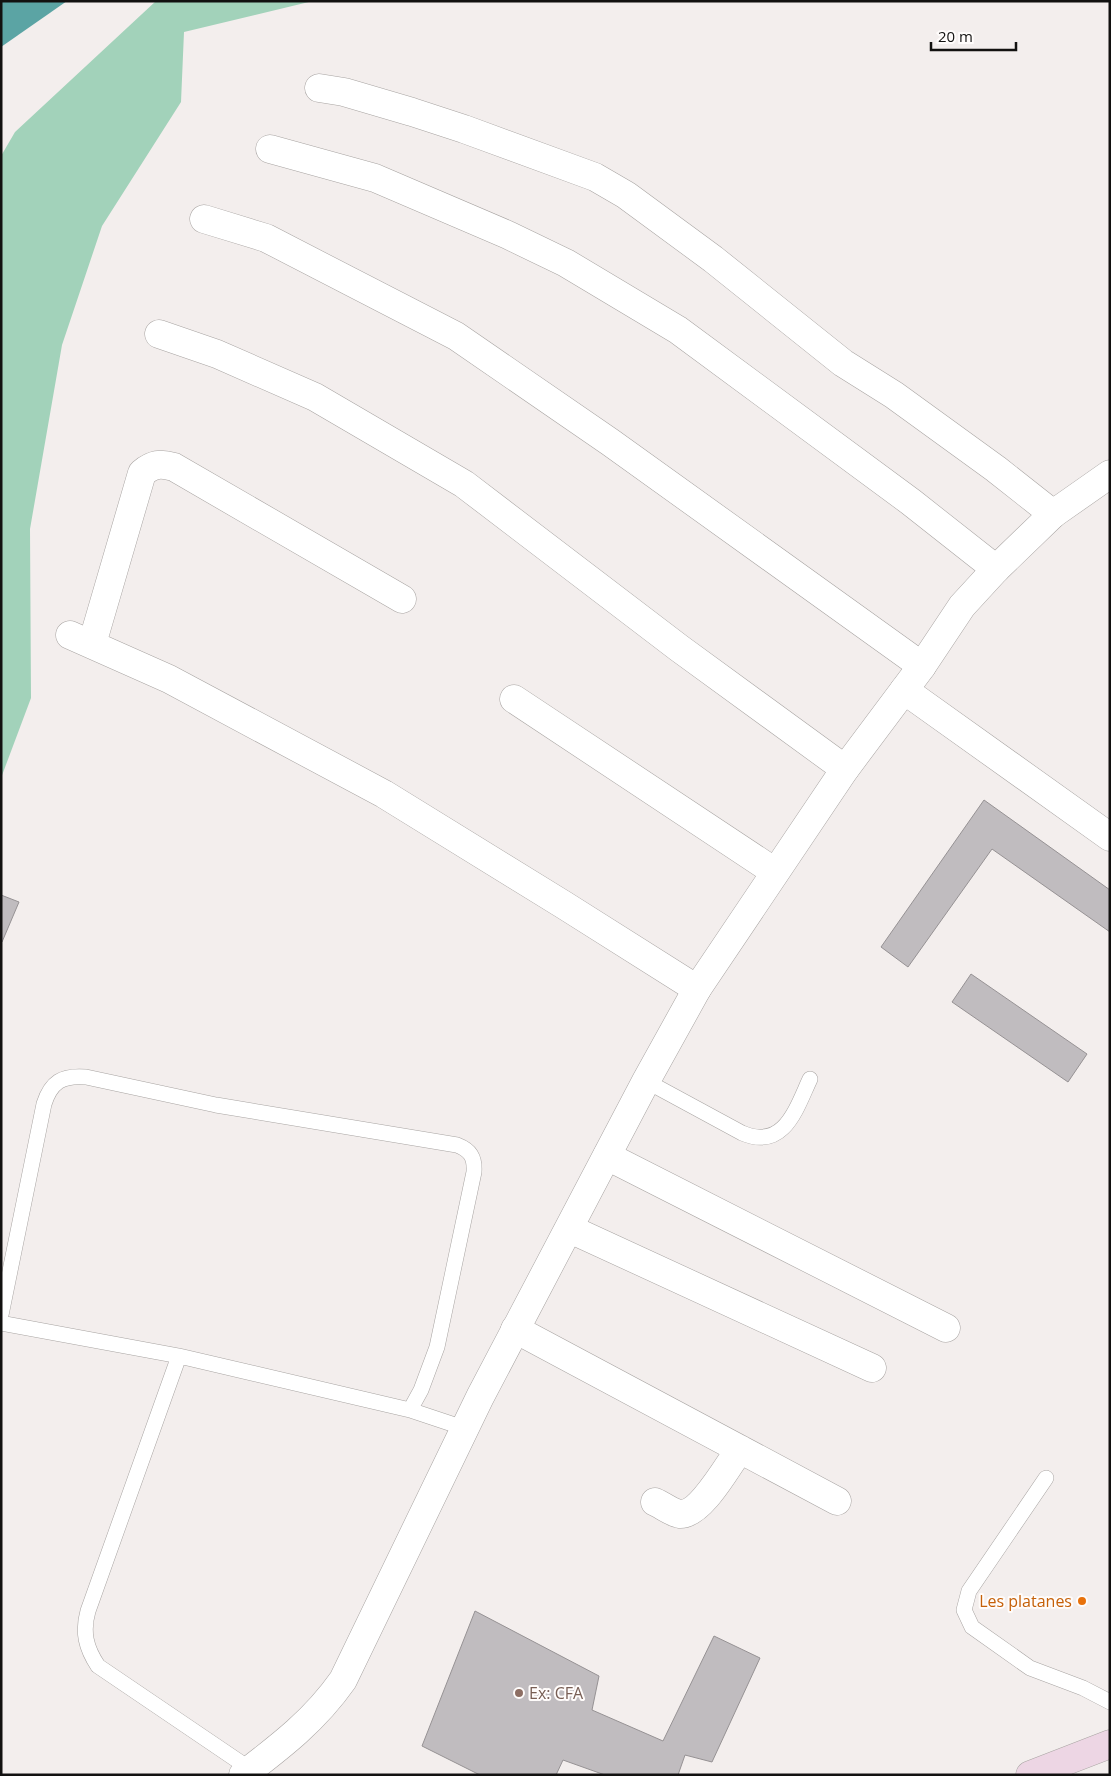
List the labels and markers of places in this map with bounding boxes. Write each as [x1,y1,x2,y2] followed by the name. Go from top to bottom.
[979,1590,1072,1612] place label: Les platanes
[1076,1595,1088,1607] marker: Les platanes
[529,1682,584,1704] place label: Ex: CFA
[513,1687,525,1699] marker: Ex: CFA

